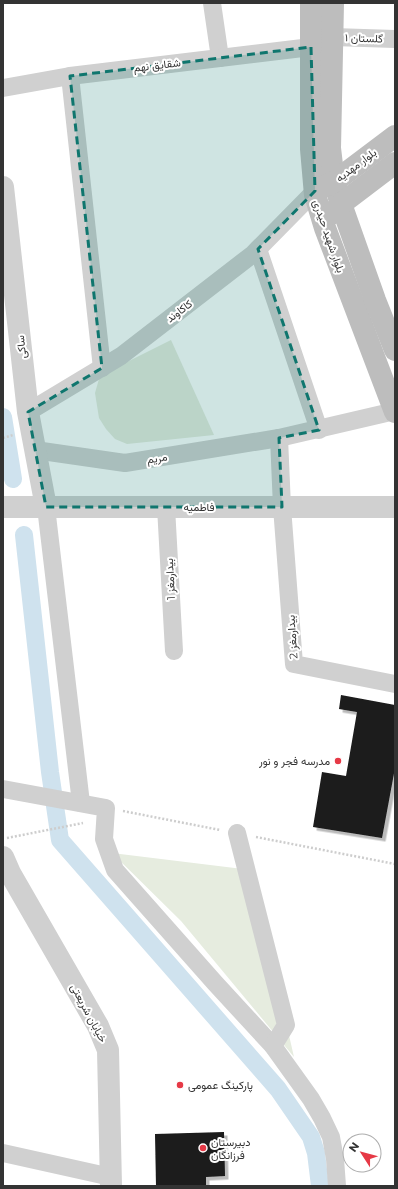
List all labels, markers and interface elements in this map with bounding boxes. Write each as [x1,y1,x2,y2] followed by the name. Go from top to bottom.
[345,30,383,46] street label: گلستان ۱
[133,55,182,76] street label: شقایق نهم
[333,145,379,185] street label: بلوار مهدیه
[310,198,348,274] street label: بلوار شهید حیدری
[163,296,195,325] street label: کاکاوند
[13,334,29,359] street label: ساکی
[146,449,169,468] street label: مریم
[183,500,215,514] street label: فاطمیه
[162,558,178,600] street label: بیدارمغز 1
[283,615,301,659] street label: بیدارمغز 2
[258,754,330,768] place label: مدرسه فجر و نور
[333,756,343,766] marker: مدرسه فجر و نور
[68,981,110,1045] street label: خیابان شریعتی
[188,1078,253,1093] place label: پارکینگ عمومی
[175,1080,185,1090] marker: پارکینگ عمومی
[342,1133,382,1173] north arrow
[211,1135,250,1162] place label: دبیرستان فرزانگان
[346,1139,362,1155] text: N
[198,1143,208,1153] marker: دبیرستان فرزانگان

